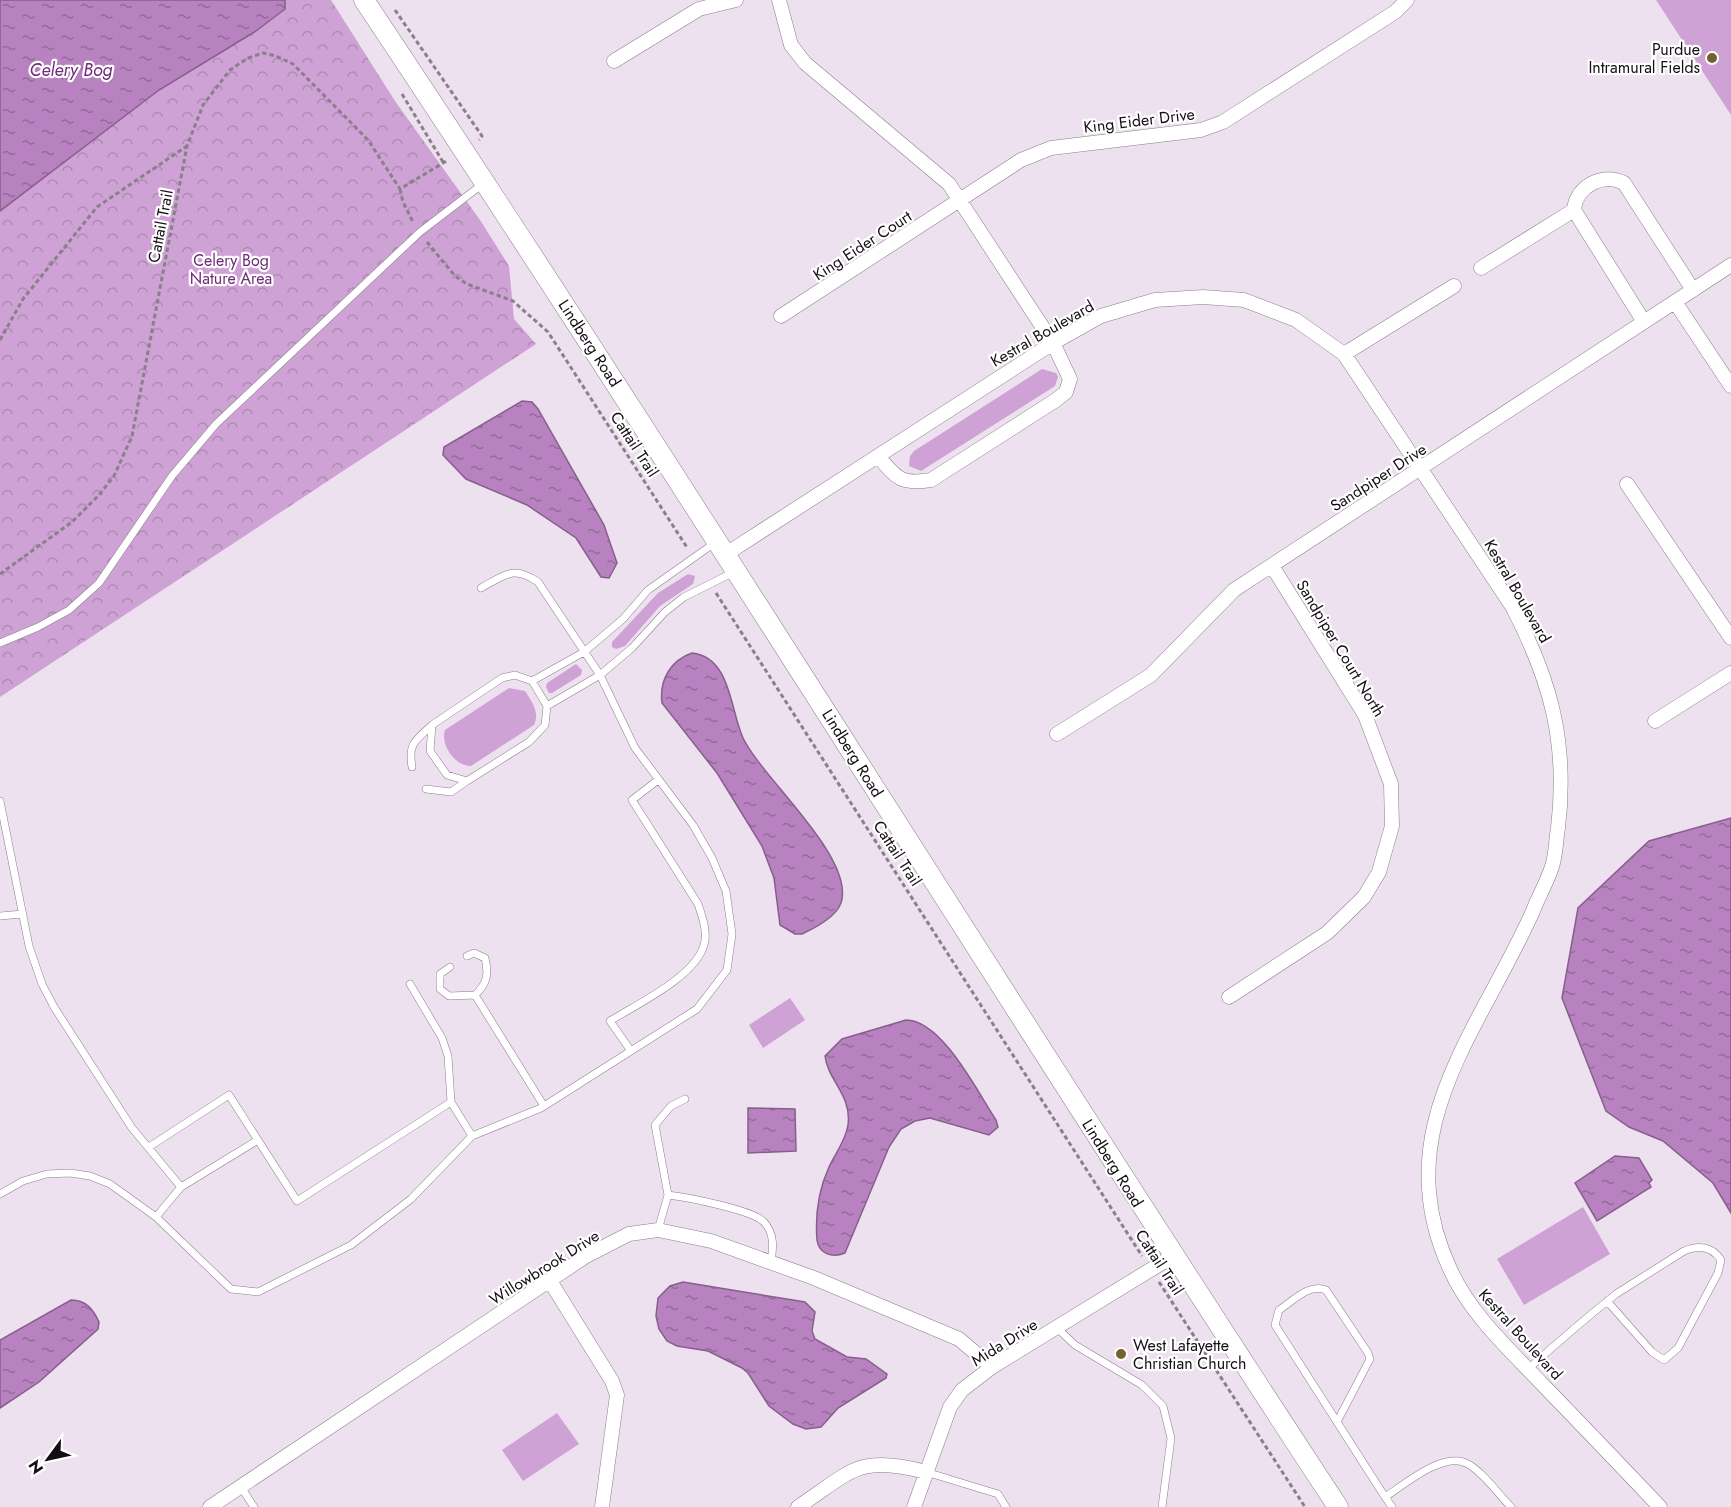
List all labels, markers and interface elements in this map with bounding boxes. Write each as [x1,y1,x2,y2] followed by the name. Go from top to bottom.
[1588,38,1700,79] place label: Purdue Intramural Fields
[1705,51,1719,65] marker: Purdue Intramural Fields
[30,57,112,83] water label: Celery Bog
[1082,102,1196,139] street label: King Eider Drive
[142,188,179,265] street label: Cattail Trail
[808,205,916,286] street label: King Eider Court
[190,249,272,290] park label: Celery Bog Nature Area
[553,295,626,391] street label: Lindberg Road
[986,295,1098,372] street label: Kestral Boulevard
[605,407,664,482] street label: Cattail Trail
[1326,438,1431,517] street label: Sandpiper Drive
[1479,535,1556,647] street label: Kestral Boulevard
[1291,575,1391,721] street label: Sandpiper Court North
[816,705,889,802] street label: Lindberg Road
[868,816,927,891] street label: Cattail Trail
[1076,1115,1149,1212] street label: Lindberg Road
[485,1224,604,1311] street label: Willowbrook Drive
[1130,1225,1189,1300] street label: Cattail Trail
[1473,1284,1568,1385] street label: Kestral Boulevard
[967,1313,1042,1372] street label: Mida Drive
[1133,1334,1246,1375] place label: West Lafayette Christian Church
[1114,1347,1128,1361] marker: West Lafayette Christian Church
[18,1429,78,1489] north arrow
[23,1455,49,1478] text: N

